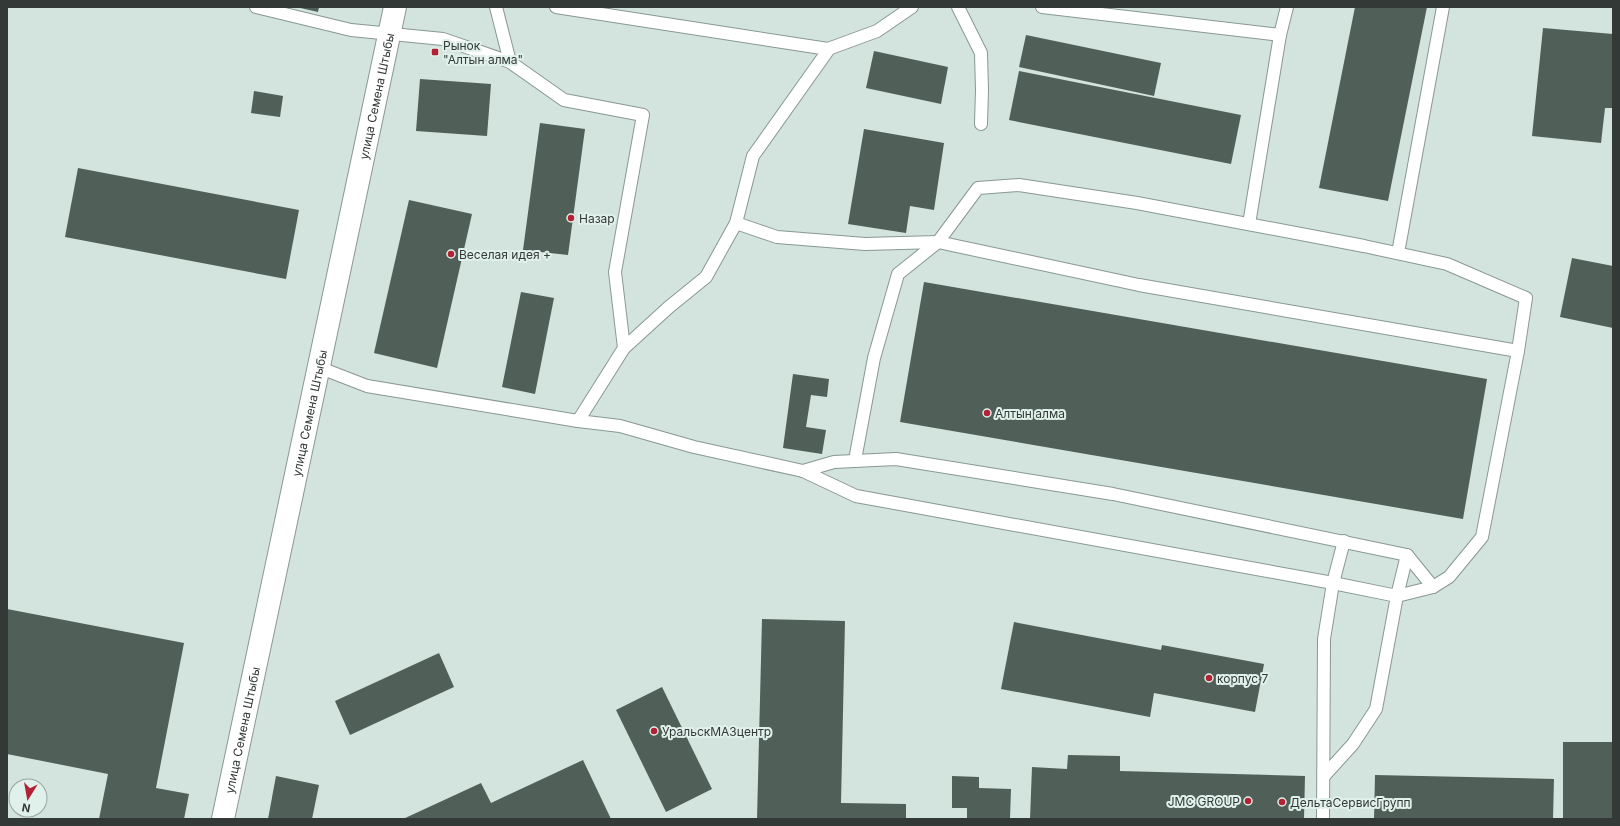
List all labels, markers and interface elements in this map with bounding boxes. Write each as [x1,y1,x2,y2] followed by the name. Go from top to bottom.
[355,31,397,161] street label: улица Семена Штыбы
[443,38,523,67] place label: Рынок "Алтын алма"
[430,47,440,57] marker: Рынок "Алтын алма"
[579,211,615,226] place label: Назар
[566,213,576,223] marker: Назар
[459,247,551,262] place label: Веселая идея +
[446,249,456,259] marker: Веселая идея +
[288,348,330,478] street label: улица Семена Штыбы
[995,406,1065,421] place label: Алтын алма
[982,408,992,418] marker: Алтын алма
[221,665,263,795] street label: улица Семена Штыбы
[1217,671,1268,686] place label: корпус 7
[1204,673,1214,683] marker: корпус 7
[662,724,771,739] place label: УральскМАЗцентр
[649,726,659,736] marker: УральскМАЗцентр
[8,778,48,818] north arrow
[1168,794,1240,809] place label: JMC GROUP
[1290,795,1411,810] place label: ДельтаСервисГрупп
[1243,796,1253,806] marker: JMC GROUP
[1277,797,1287,807] marker: ДельтаСервисГрупп
[21,800,32,815] text: N

